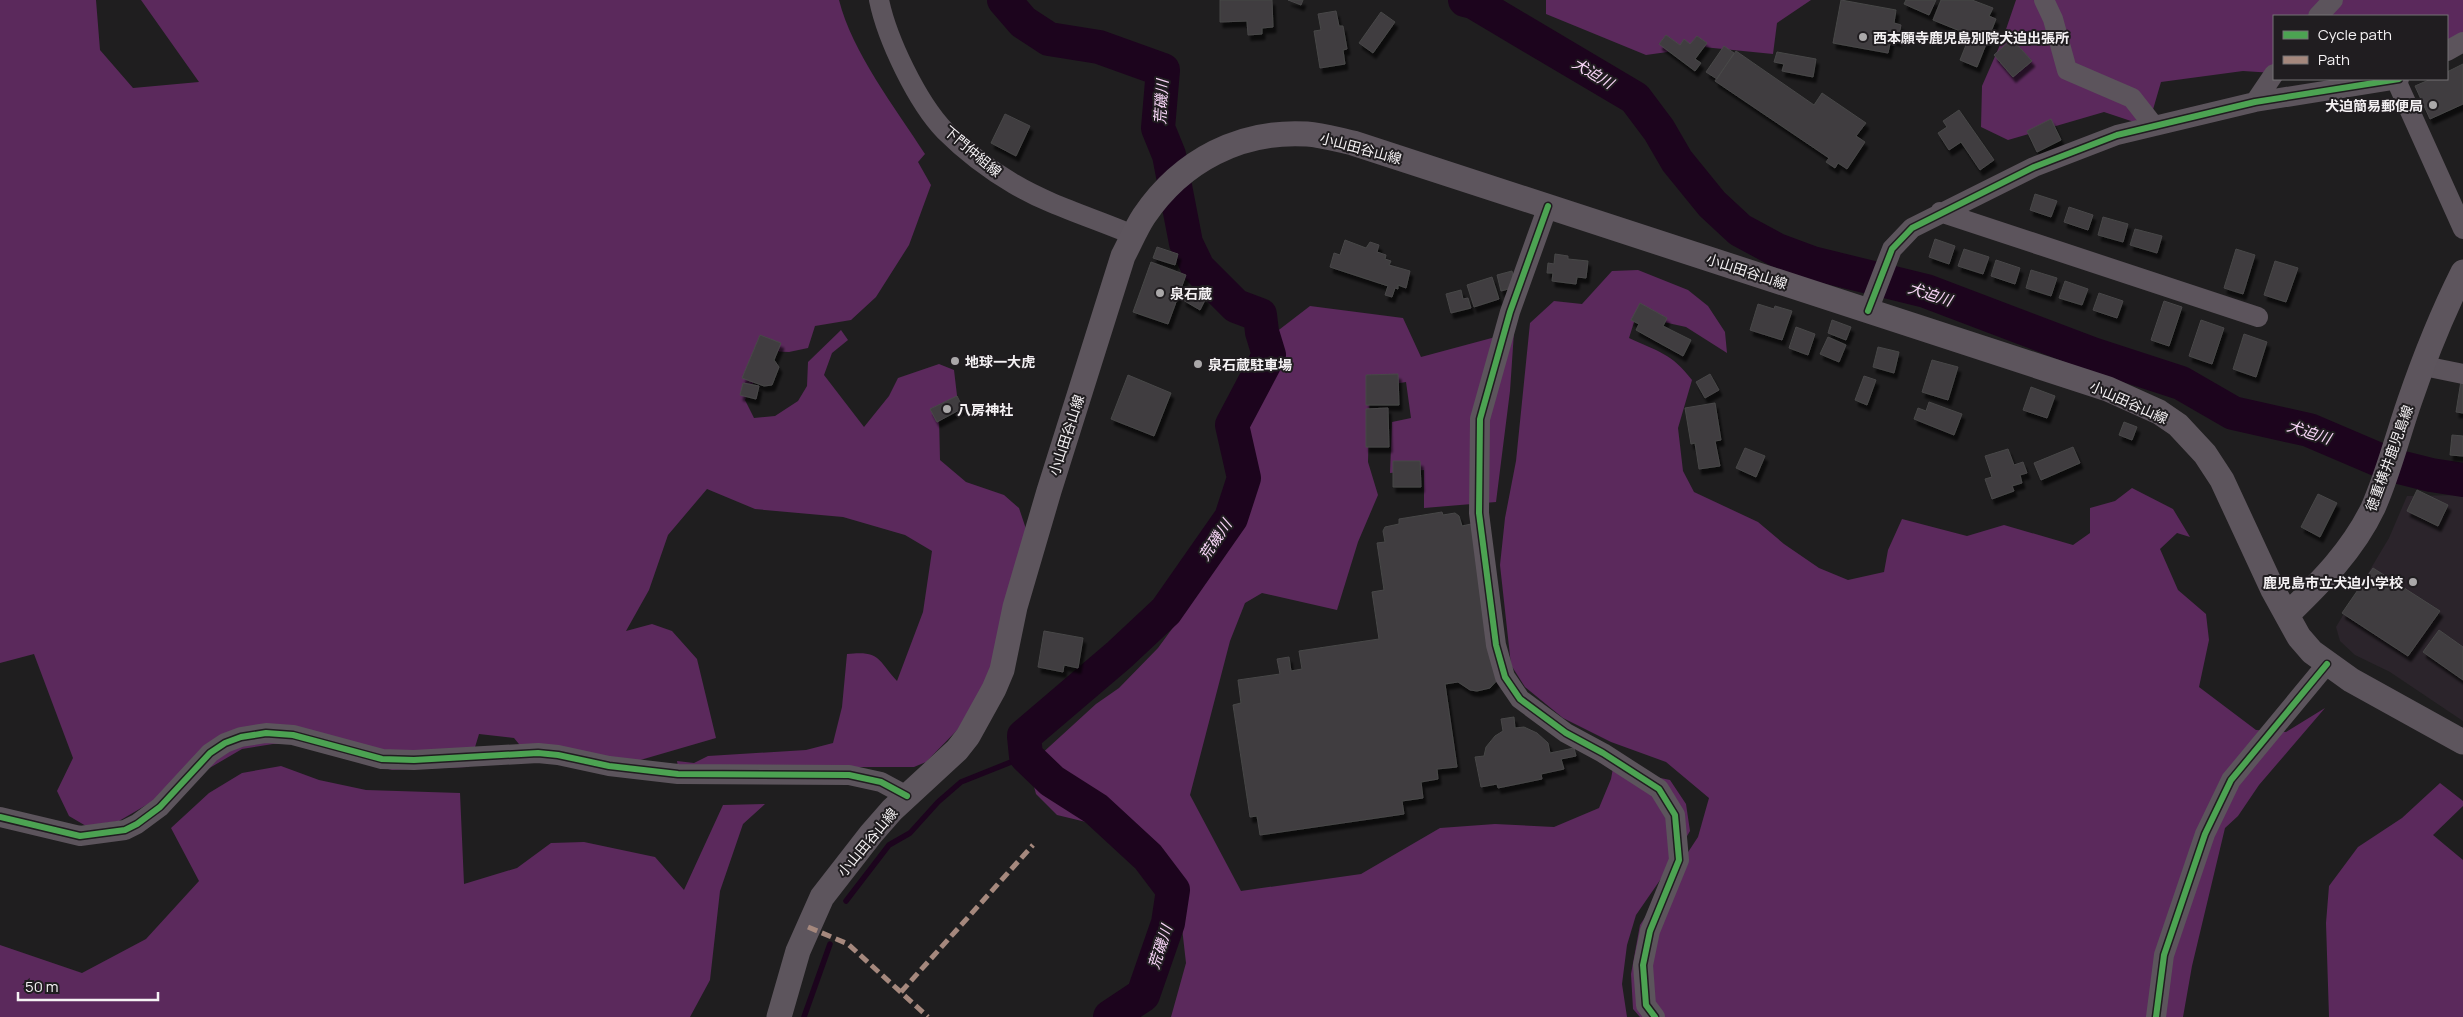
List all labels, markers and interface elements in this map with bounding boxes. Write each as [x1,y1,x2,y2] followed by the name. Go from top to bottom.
[2273,15,2448,80] legend
[2318,24,2392,45] text: Cycle path
[1873,28,2069,47] place label: 西本願寺鹿児島別院犬迫出張所
[1857,31,1869,43] marker: 西本願寺鹿児島別院犬迫出張所
[2318,49,2350,70] text: Path
[1568,52,1619,95] water label: 犬迫川
[1149,77,1173,125] water label: 荒磯川
[2325,96,2423,115] place label: 犬迫簡易郵便局
[2427,99,2439,111] marker: 犬迫簡易郵便局
[940,121,1006,181] street label: 下門仲組線
[1318,128,1404,168] street label: 小山田谷山線
[1704,249,1790,293] street label: 小山田谷山線
[1905,277,1957,312] water label: 犬迫川
[1170,284,1212,303] place label: 泉石蔵
[1154,287,1166,299] marker: 泉石蔵
[965,352,1035,371] place label: 地球一大虎
[949,355,961,367] marker: 地球一大虎
[1208,355,1292,374] place label: 泉石蔵駐車場
[1192,358,1204,370] marker: 泉石蔵駐車場
[2087,376,2171,428] street label: 小山田谷山線
[1044,392,1088,478] street label: 小山田谷山線
[957,400,1013,419] place label: 八房神社
[2361,402,2417,514] street label: 徳重横井鹿児島線
[941,403,953,415] marker: 八房神社
[2284,415,2336,450] water label: 犬迫川
[1194,514,1237,565] water label: 荒磯川
[2263,573,2403,592] place label: 鹿児島市立犬迫小学校
[2407,576,2419,588] marker: 鹿児島市立犬迫小学校
[833,804,901,880] street label: 小山田谷山線
[1143,920,1178,972] water label: 荒磯川
[18,970,158,1002] scale bar
[25,976,59,997] text: 50 m

